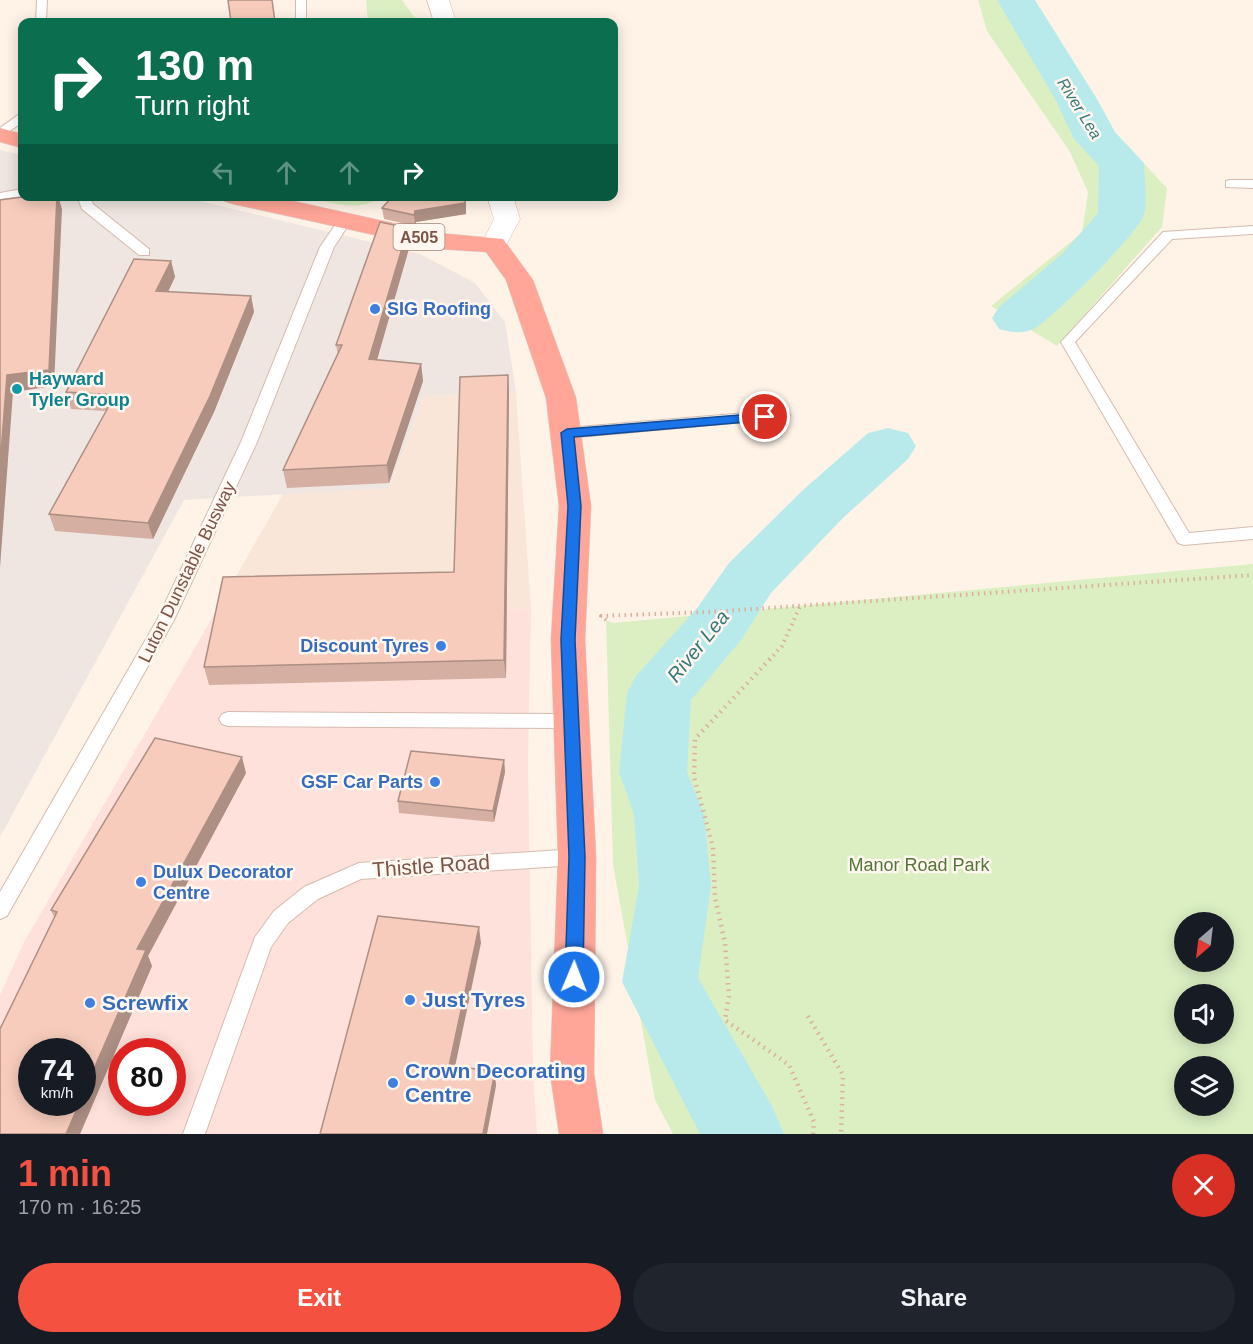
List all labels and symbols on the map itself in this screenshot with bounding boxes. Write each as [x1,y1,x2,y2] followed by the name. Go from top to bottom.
[1054,75,1105,142] water label: River Lea
[394,224,444,250] road number: A505
[387,299,491,319] place label: SIG Roofing
[368,302,382,316] marker: SIG Roofing
[29,369,130,410] place label: Hayward Tyler Group
[10,382,24,396] marker: Hayward Tyler Group
[739,391,790,442] pin
[134,478,240,666] street label: Luton Dunstable Busway
[663,606,733,686] water label: River Lea
[300,636,429,656] place label: Discount Tyres
[434,639,448,653] marker: Discount Tyres
[301,772,423,792] place label: GSF Car Parts
[428,775,442,789] marker: GSF Car Parts
[371,850,491,881] street label: Thistle Road
[848,855,991,875] park label: Manor Road Park
[153,862,293,903] place label: Dulux Decorator Centre
[134,875,148,889] marker: Dulux Decorator Centre
[1174,912,1234,972] north arrow
[542,945,606,1009] position arrow
[422,988,526,1011] place label: Just Tyres
[102,991,189,1014] place label: Screwfix
[403,993,417,1007] marker: Just Tyres
[83,996,97,1010] marker: Screwfix
[108,1038,186,1116] speed limit sign: 80
[405,1059,586,1106] place label: Crown Decorating Centre
[386,1076,400,1090] marker: Crown Decorating Centre

